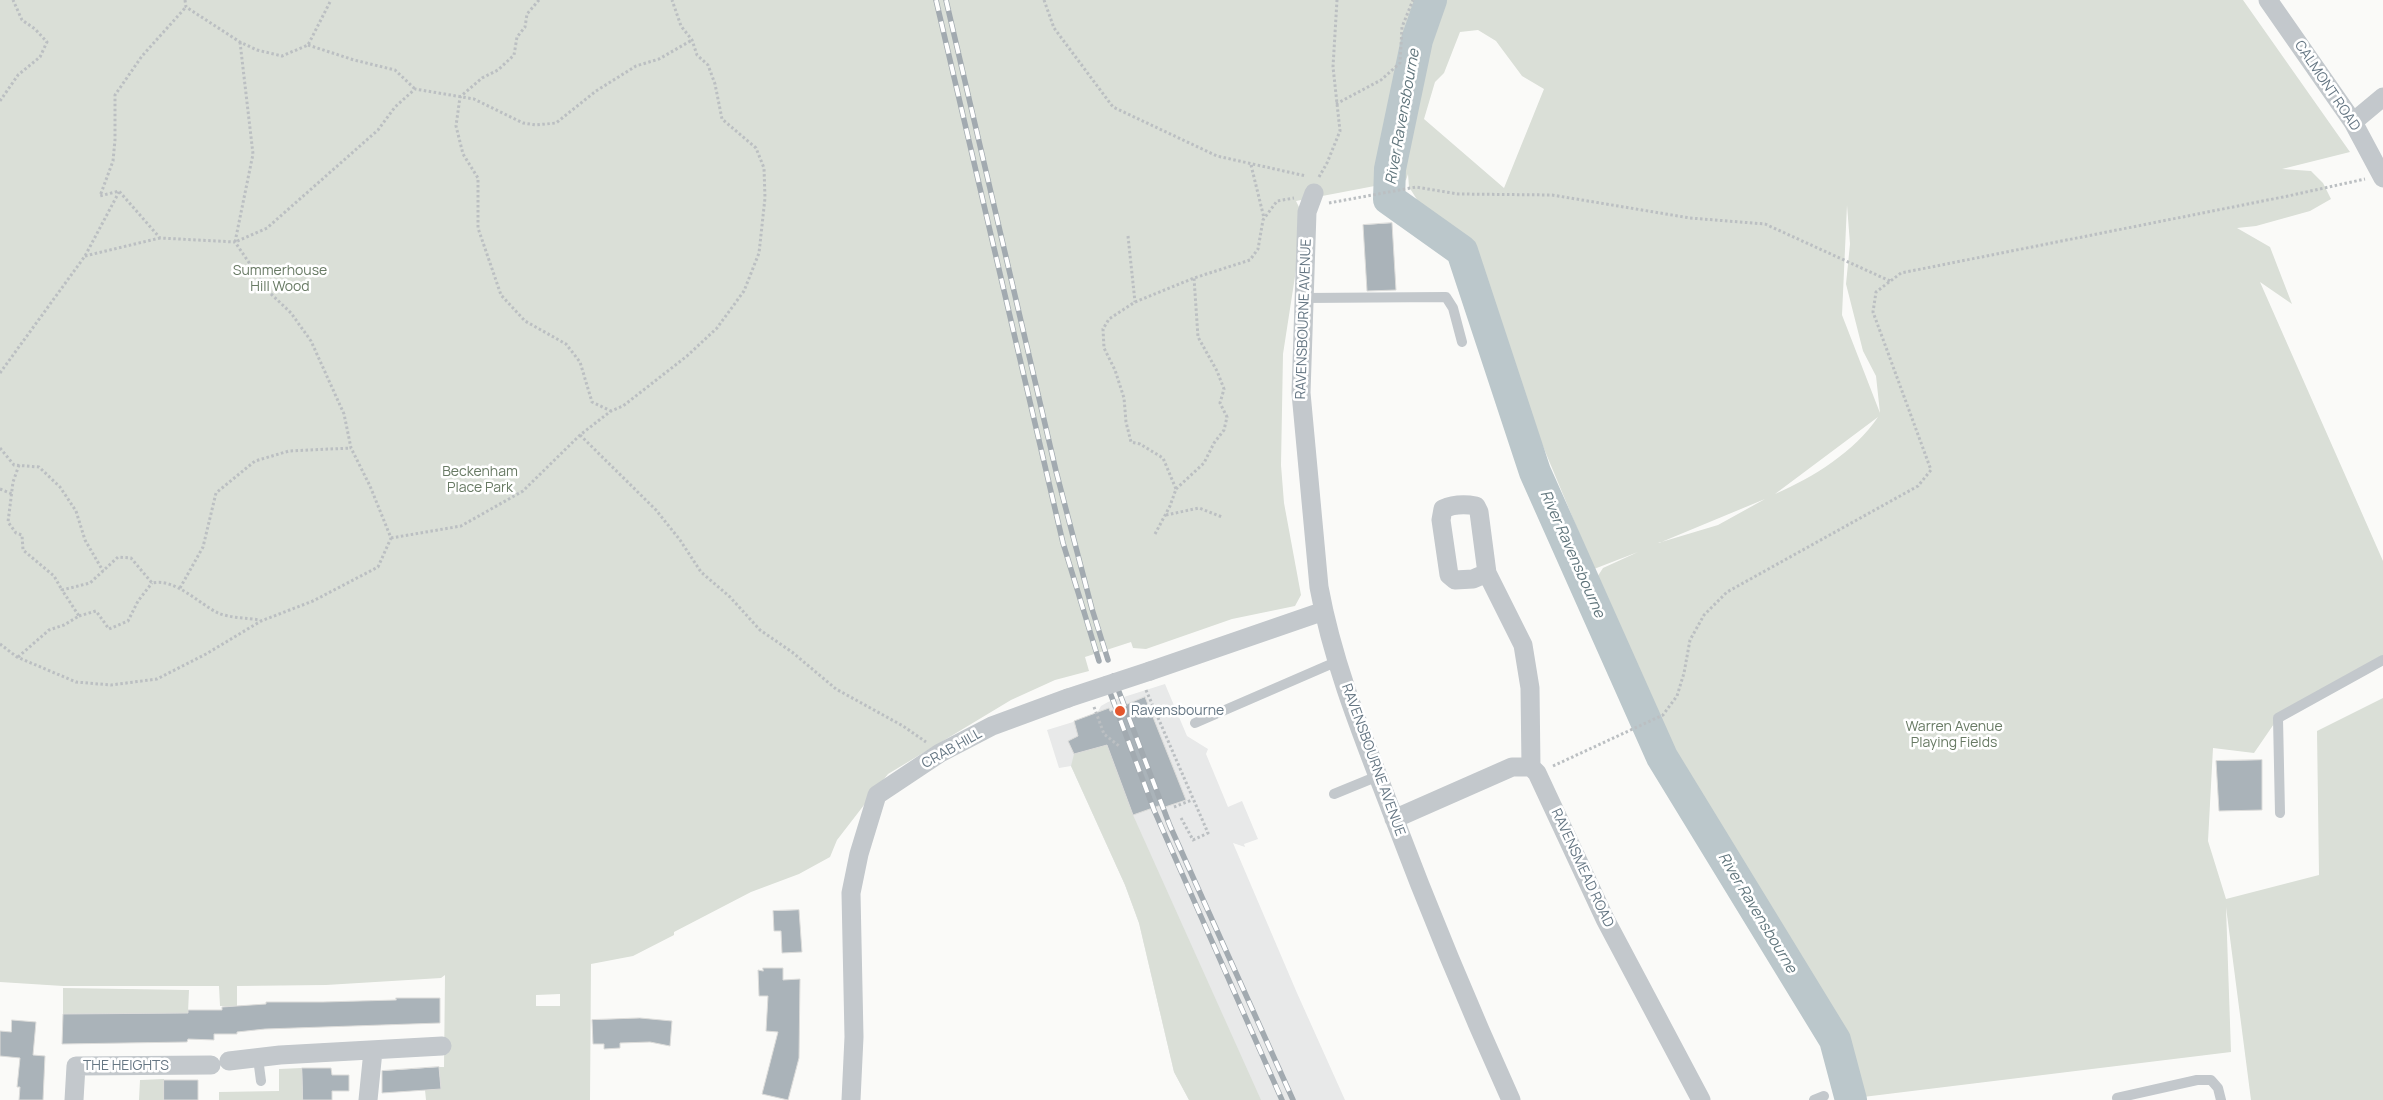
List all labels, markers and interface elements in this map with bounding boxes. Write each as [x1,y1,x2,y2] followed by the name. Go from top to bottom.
[2291,38,2363,134] street label: CALMONT ROAD
[1382,48,1424,186] water label: River Ravensbourne
[1293,238,1315,400] street label: RAVENSBOURNE AVENUE
[233,263,327,296] park label: Summerhouse Hill Wood
[442,464,518,497] park label: Beckenham Place Park
[1536,488,1608,620] water label: River Ravensbourne
[1338,682,1408,838] street label: RAVENSBOURNE AVENUE
[1131,703,1224,719] place label: Ravensbourne
[1113,704,1127,718] marker: Ravensbourne
[1905,719,2003,752] park label: Warren Avenue Playing Fields
[919,726,985,772] street label: CRAB HILL
[1547,806,1617,930] street label: RAVENSMEAD ROAD
[1714,850,1800,976] water label: River Ravensbourne
[83,1058,169,1074] street label: THE HEIGHTS

